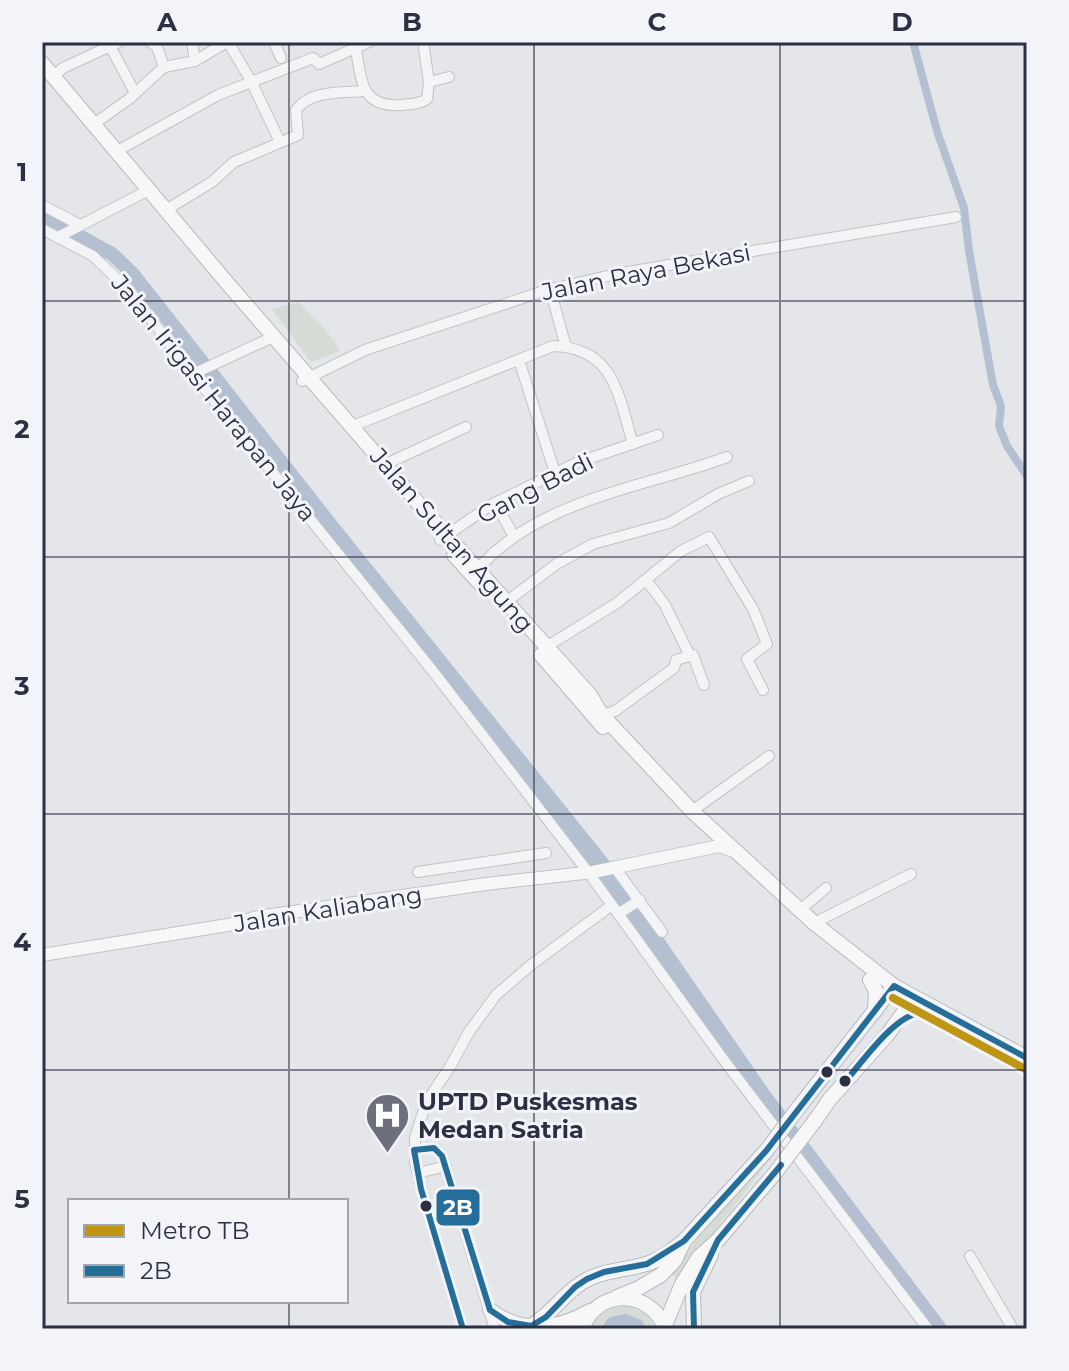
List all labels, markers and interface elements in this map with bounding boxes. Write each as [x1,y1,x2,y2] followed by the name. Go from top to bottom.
[156,6,178,38] text: A
[402,6,422,38] text: B
[648,6,667,38] text: C
[891,6,913,38] text: D
[17,156,27,188] text: 1
[538,238,753,307] street label: Jalan Raya Bekasi
[105,268,323,527] street label: Jalan Irigasi Harapan Jaya
[14,413,30,445] text: 2
[363,441,540,638] street label: Jalan Sultan Agung
[472,446,598,530] street label: Gang Badi
[13,670,30,702] text: 3
[231,880,424,938] street label: Jalan Kaliabang
[13,926,31,958] text: 4
[819,1064,835,1080] unlabelled marker
[837,1073,853,1089] unlabelled marker
[418,1087,638,1144] place label: UPTD Puskesmas Medan Satria
[363,1091,411,1154] hospital icon: UPTD Puskesmas Medan Satria
[14,1183,30,1215] text: 5
[435,1188,481,1227] line badge: 2B
[443,1194,473,1221] text: 2B
[418,1198,434,1214] unlabelled marker
[68,1199,348,1303] legend
[140,1216,250,1245] text: Metro TB
[140,1256,172,1285] text: 2B

